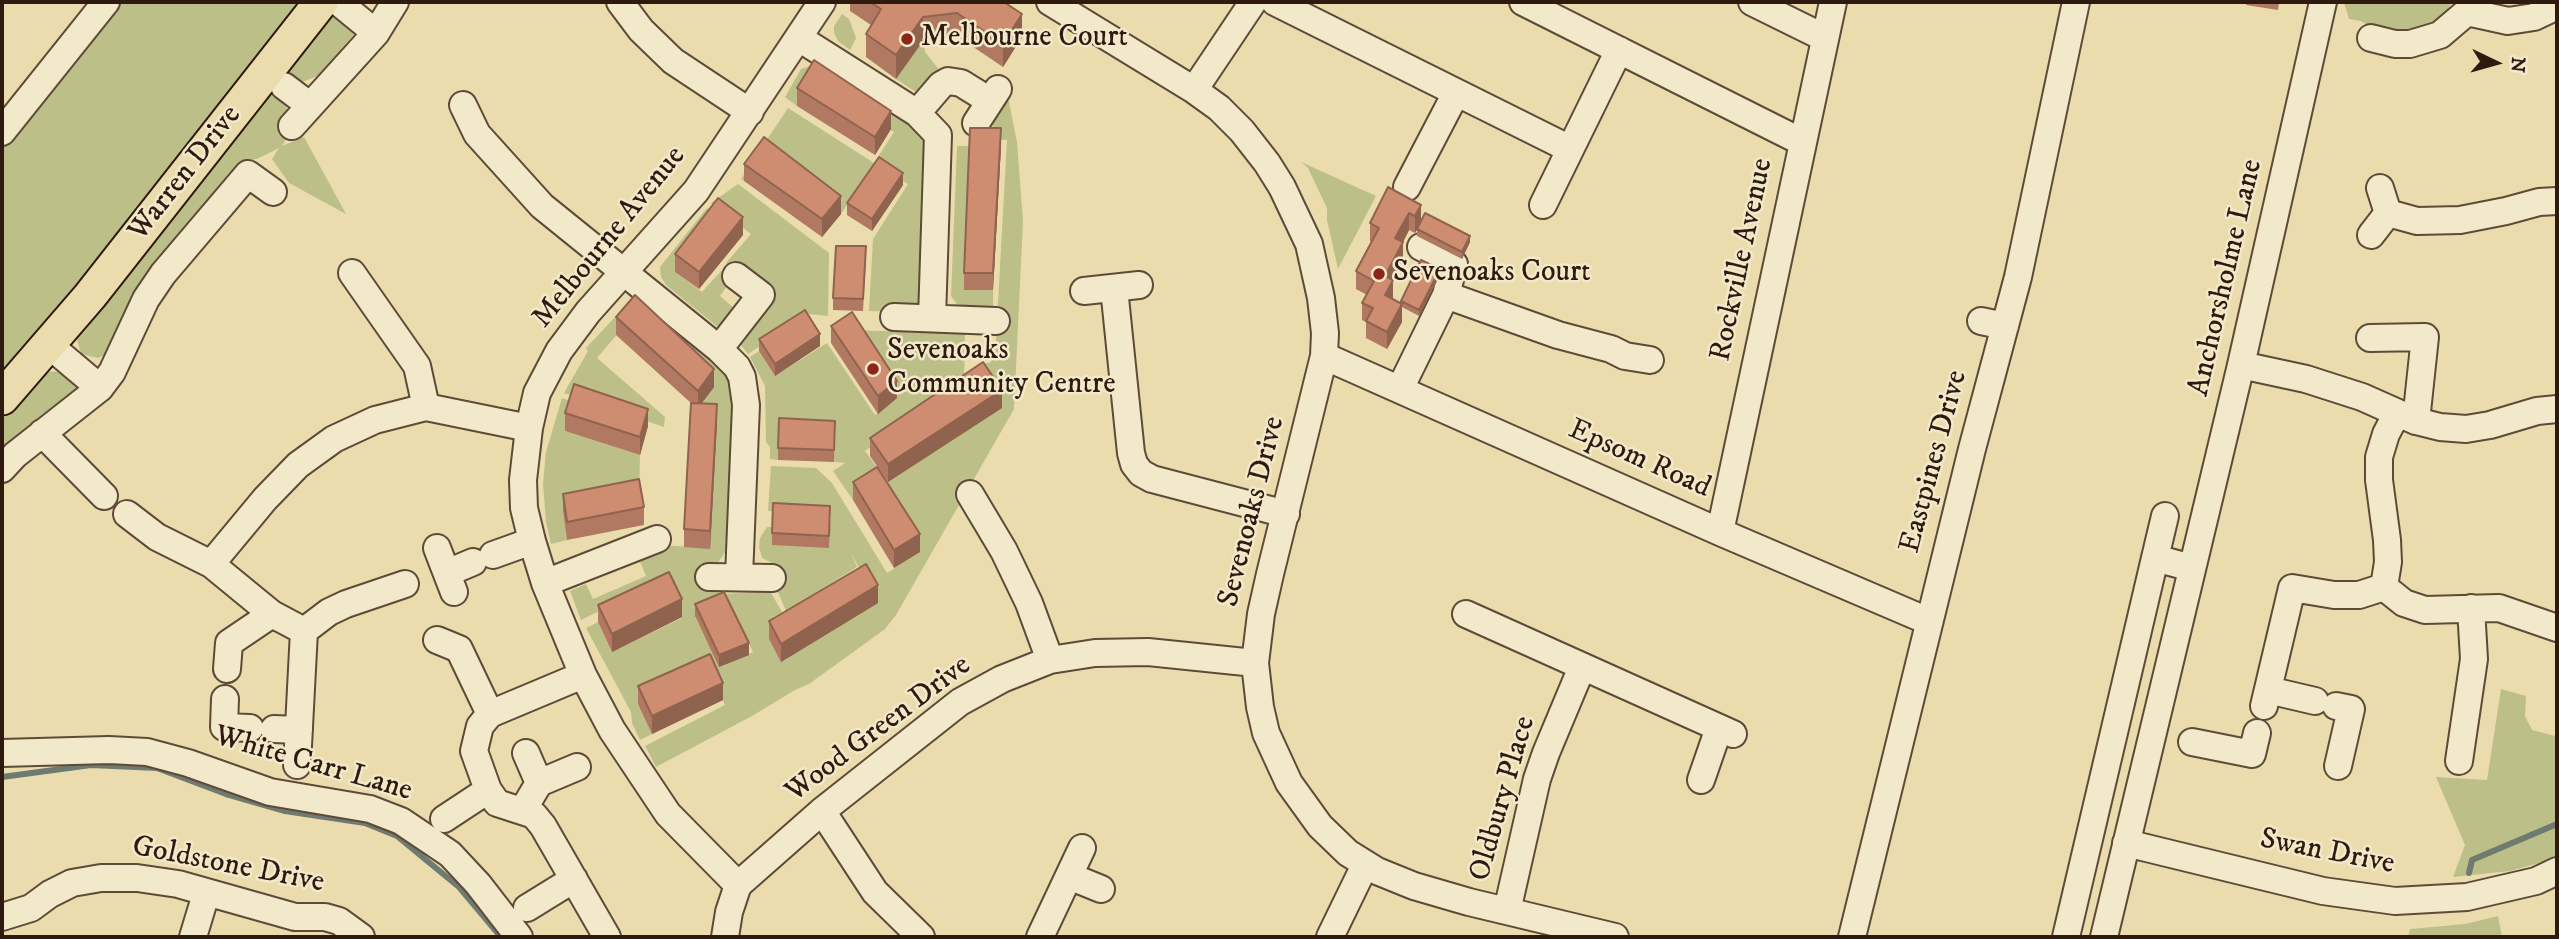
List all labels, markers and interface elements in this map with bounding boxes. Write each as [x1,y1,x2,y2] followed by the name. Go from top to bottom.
[921,21,1128,57] place label: Melbourne Court
[2461,28,2531,98] north arrow
[899,31,915,47] marker: Melbourne Court
[2505,56,2530,74] text: N
[122,99,250,249] street label: Warren Drive
[526,140,694,336] street label: Melbourne Avenue
[1704,155,1782,365] street label: Rockville Avenue
[2182,156,2272,400] street label: Anchorsholme Lane
[1393,256,1591,292] place label: Sevenoaks Court
[1371,266,1387,282] marker: Sevenoaks Court
[887,334,1116,404] place label: Sevenoaks Community Centre
[865,361,881,377] marker: Sevenoaks Community Centre
[1893,367,1977,557] street label: Eastpines Drive
[1212,413,1294,611] street label: Sevenoaks Drive
[1562,413,1716,507] street label: Epsom Road
[779,649,979,811] street label: Wood Green Drive
[1463,712,1545,886] street label: Oldbury Place
[210,720,416,810] street label: White Carr Lane
[2257,822,2397,884] street label: Swan Drive
[129,830,327,902] street label: Goldstone Drive

